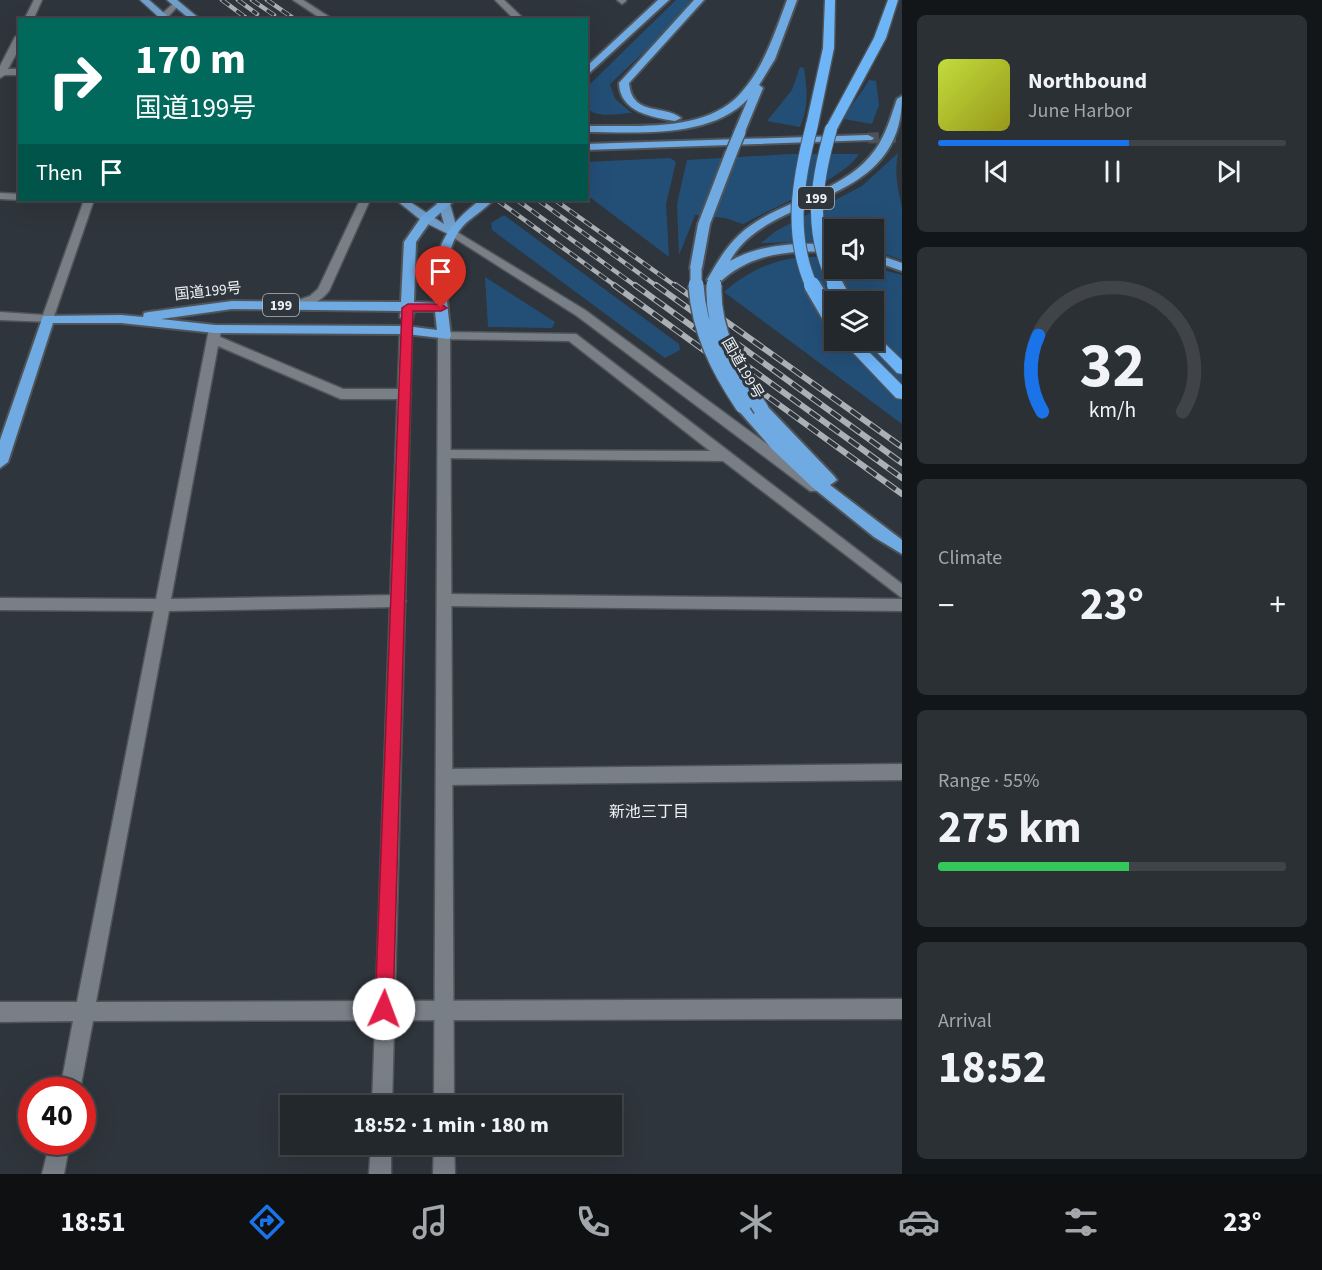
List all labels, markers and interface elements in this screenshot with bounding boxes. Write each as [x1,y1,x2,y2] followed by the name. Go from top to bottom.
[135,30,246,90] text: 170 m
[36,42,114,120] icon: right
[1028,65,1147,97] text: Northbound
[135,89,256,128] text: 国道199号
[1028,97,1132,125] text: June Harbor
[980,155,1013,188] icon: previous
[1096,155,1129,188] icon: pause
[1212,155,1245,188] icon: next
[95,156,128,189] icon: arrive
[36,157,83,189] text: Then
[798,187,834,209] road number: 199
[824,219,884,351] map controls
[824,219,884,279] button: sound
[415,246,466,308] pin
[424,255,457,288] icon: arrive
[173,278,243,305] street label: 国道199号
[824,291,884,351] button: layers
[263,294,299,316] road number: 199
[1079,322,1145,411] text: 32
[717,334,769,403] street label: 国道199号
[1088,396,1136,427] text: km/h
[938,544,1002,572] text: Climate
[1080,573,1144,637] text: 23°
[938,582,954,629] text: −
[1270,582,1286,629] text: +
[938,767,1039,795] text: Range · 55%
[938,796,1082,860] text: 275 km
[609,801,689,823] district label: 新池三丁目
[352,977,416,1041] position arrow
[938,1007,992,1035] text: Arrival
[938,1036,1047,1100] text: 18:52
[18,1077,96,1155] speed limit sign: 40
[353,1109,549,1141] text: 18:52 · 1 min · 180 m
[246,1201,288,1243] icon: directions
[409,1201,451,1243] icon: music
[572,1201,614,1243] icon: phone
[735,1201,777,1243] icon: climate
[898,1201,940,1243] icon: car
[1060,1201,1102,1243] icon: filters
[60,1203,126,1242] text: 18:51
[1223,1203,1262,1242] text: 23°

